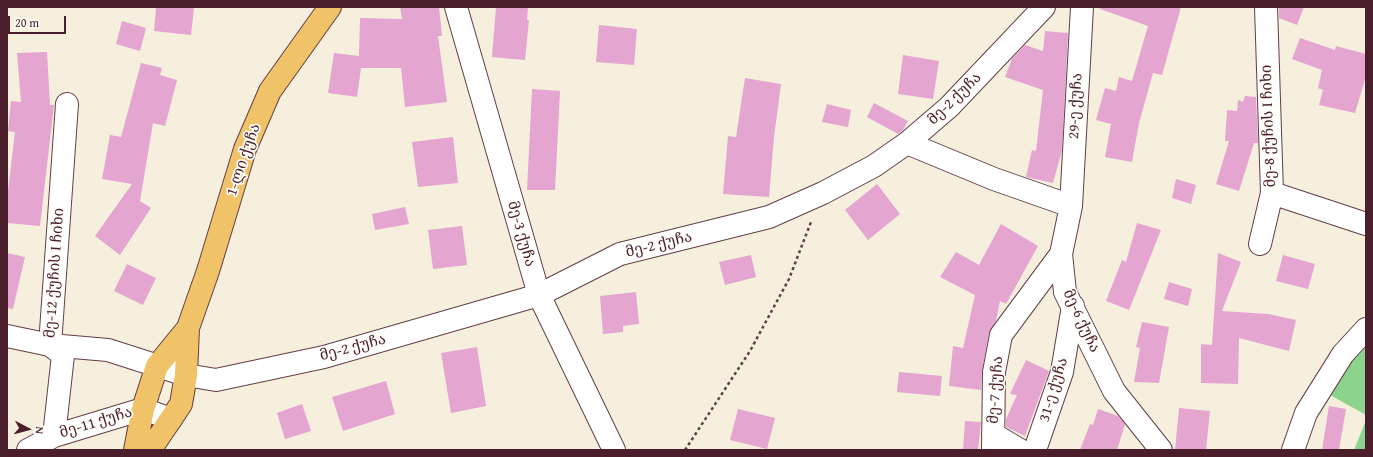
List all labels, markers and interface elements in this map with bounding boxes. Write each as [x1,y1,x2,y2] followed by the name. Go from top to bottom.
[10,8,68,34] scale bar
[15,14,39,31] text: 20 m
[1258,64,1280,188] street label: მე-8 ქუჩის I ჩიხი
[924,69,986,129] street label: მე-2 ქუჩა
[1065,72,1087,140] street label: 29-ე ქუჩა
[223,122,265,198] street label: 1-ლი ქუჩა
[503,199,539,269] street label: მე-3 ქუჩა
[41,207,69,339] street label: მე-12 ქუჩის I ჩიხი
[624,228,694,262] street label: მე-2 ქუჩა
[1059,287,1103,355] street label: მე-6 ქუჩა
[318,331,388,365] street label: მე-2 ქუჩა
[985,356,1007,424] street label: მე-7 ქუჩა
[1036,356,1072,424] street label: 31-ე ქუჩა
[58,403,134,443] street label: მე-11 ქუჩა
[8,409,48,449] north arrow
[32,426,48,435] text: N

